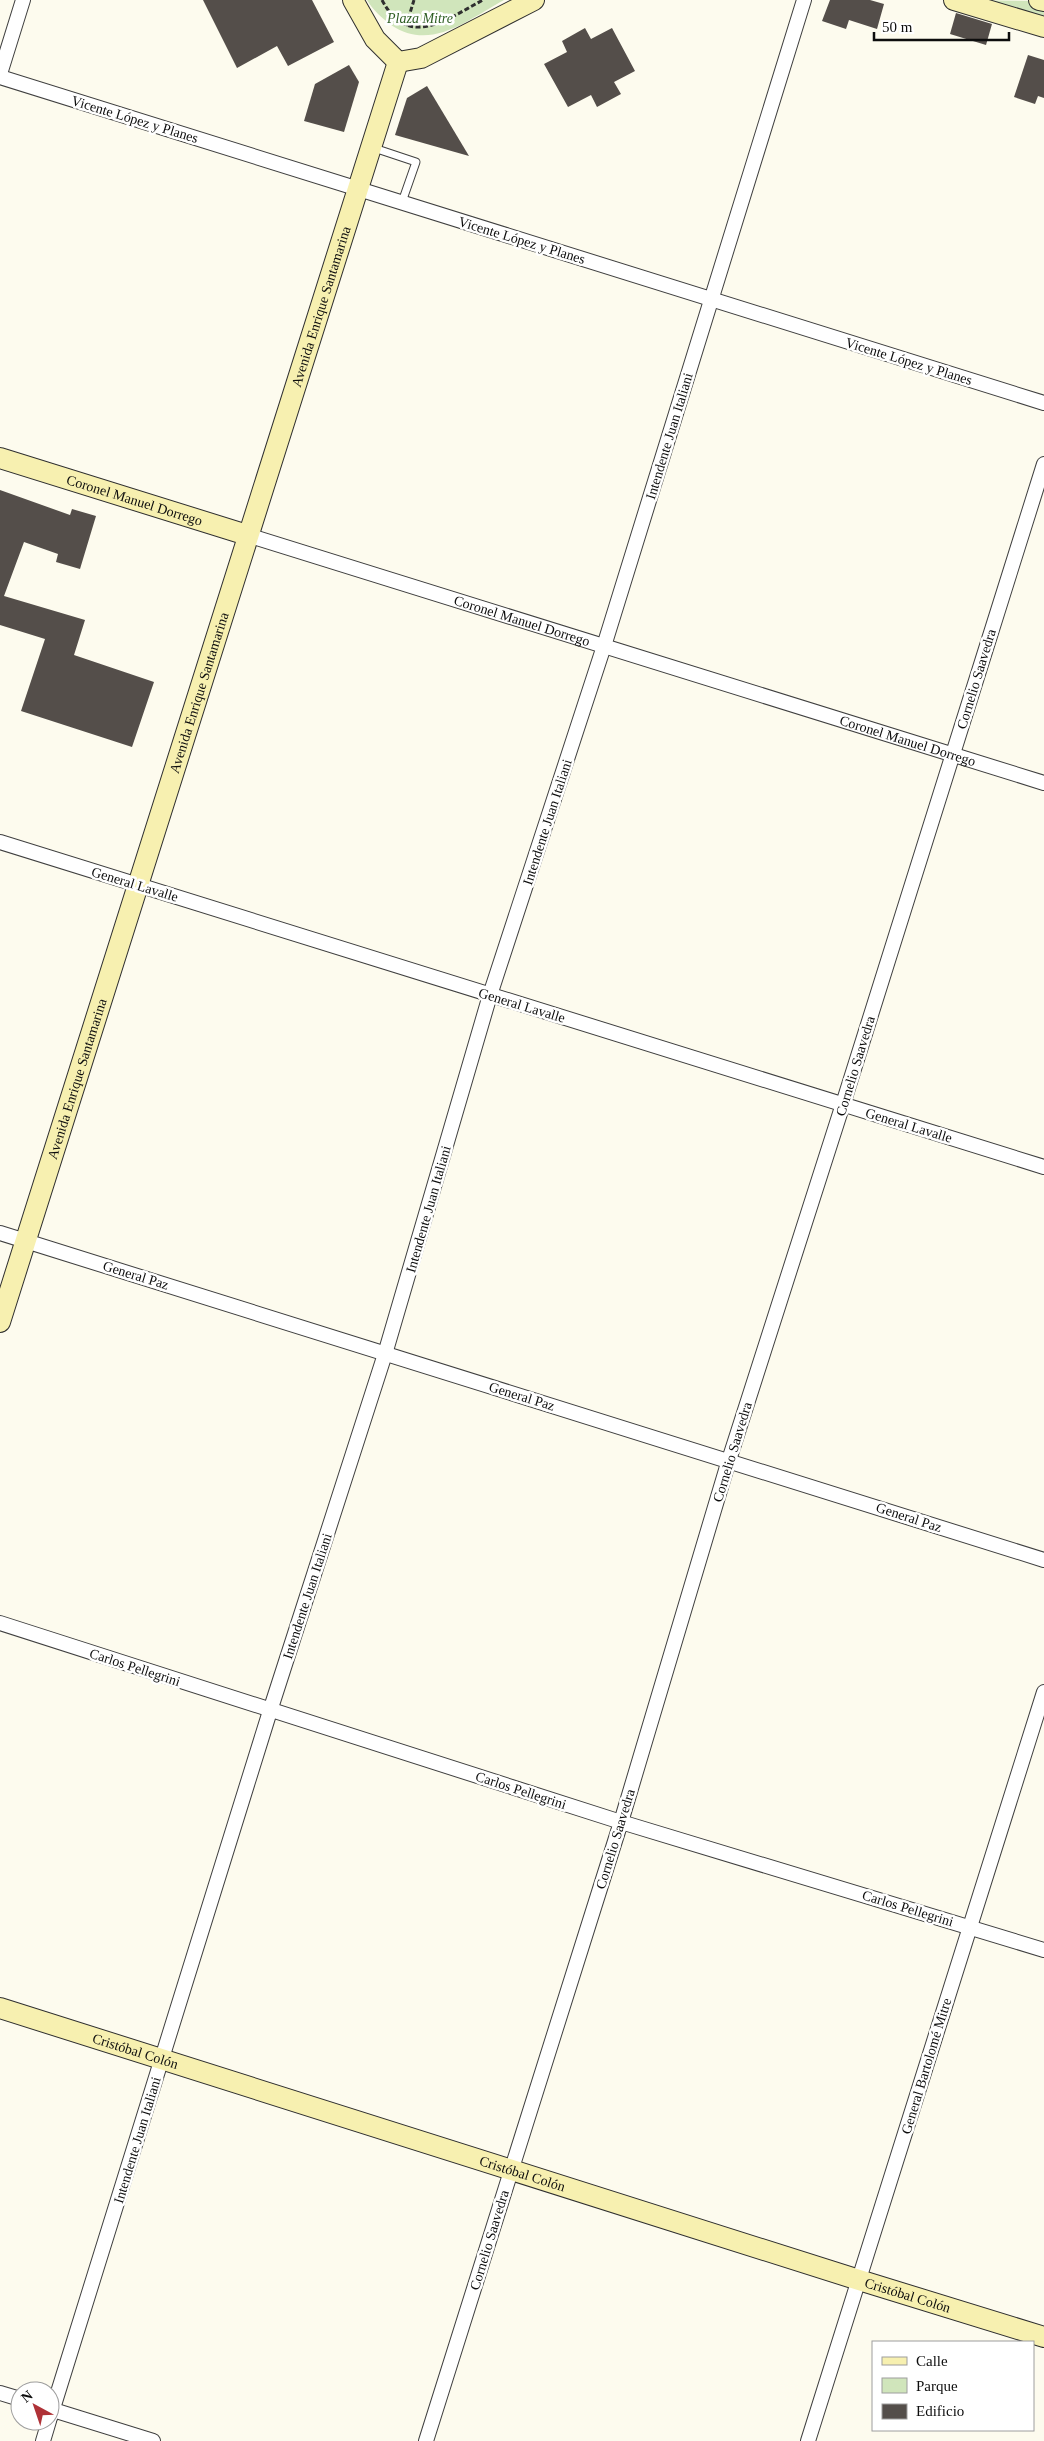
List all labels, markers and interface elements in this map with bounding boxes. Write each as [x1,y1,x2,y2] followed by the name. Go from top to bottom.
[874,10,1009,42] scale bar
[386,11,453,26] park label: Plaza Mitre
[882,19,913,35] text: 50 m
[70,93,200,146] street label: Vicente López y Planes
[457,214,587,267] street label: Vicente López y Planes
[289,224,354,389] street label: Avenida Enrique Santamarina
[844,335,974,388] street label: Vicente López y Planes
[643,371,696,501] street label: Intendente Juan Italiani
[65,472,204,529] street label: Coronel Manuel Dorrego
[452,593,592,649] street label: Coronel Manuel Dorrego
[167,610,232,775] street label: Avenida Enrique Santamarina
[954,627,999,731] street label: Cornelio Saavedra
[838,713,977,769] street label: Coronel Manuel Dorrego
[520,757,575,887] street label: Intendente Juan Italiani
[90,864,180,905] street label: General Lavalle
[477,985,567,1026] street label: General Lavalle
[45,996,110,1161] street label: Avenida Enrique Santamarina
[833,1014,878,1118] street label: Cornelio Saavedra
[864,1105,954,1146] street label: General Lavalle
[403,1144,454,1274] street label: Intendente Juan Italiani
[101,1258,171,1293] street label: General Paz
[487,1379,557,1414] street label: General Paz
[710,1400,755,1504] street label: Cornelio Saavedra
[874,1500,944,1535] street label: General Paz
[280,1531,335,1661] street label: Intendente Juan Italiani
[88,1646,182,1689] street label: Carlos Pellegrini
[474,1769,568,1812] street label: Carlos Pellegrini
[593,1787,638,1891] street label: Cornelio Saavedra
[860,1887,955,1929] street label: Carlos Pellegrini
[899,1996,954,2136] street label: General Bartolomé Mitre
[90,2031,180,2072] street label: Cristóbal Colón
[111,2075,164,2205] street label: Intendente Juan Italiani
[478,2153,567,2195] street label: Cristóbal Colón
[467,2188,512,2292] street label: Cornelio Saavedra
[863,2275,952,2316] street label: Cristóbal Colón
[872,2341,1034,2431] legend
[916,2353,948,2369] text: Calle
[916,2378,958,2394] text: Parque
[10,2381,60,2431] north arrow
[18,2387,36,2405] text: N
[916,2403,964,2419] text: Edificio

